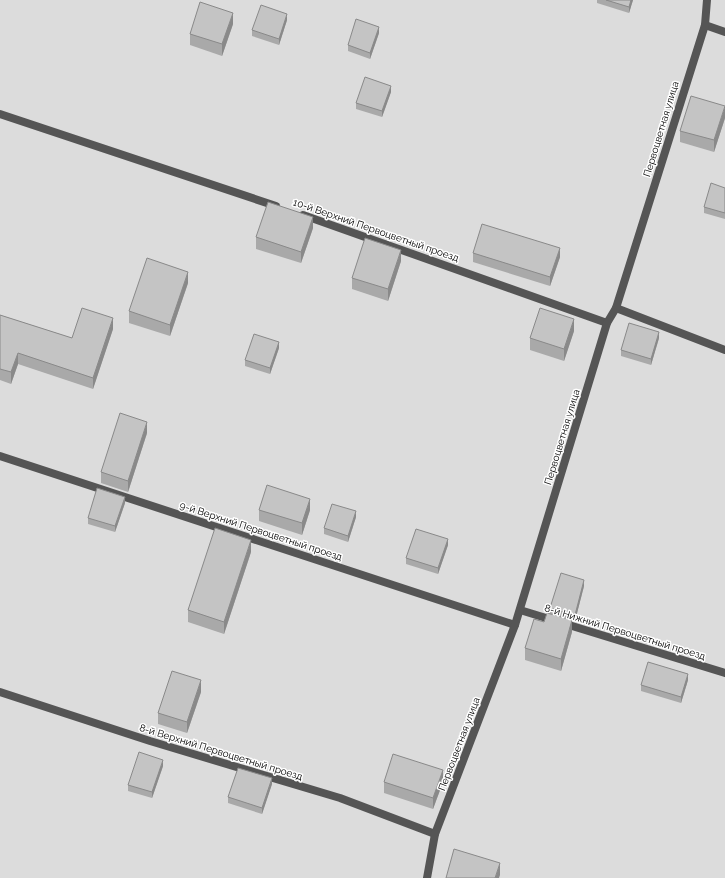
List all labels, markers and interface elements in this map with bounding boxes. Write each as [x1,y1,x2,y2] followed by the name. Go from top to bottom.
[641,80,681,178] street label: Первоцветная улица
[292,196,460,264] street label: 10-й Верхний Первоцветный проезд
[542,388,582,486] street label: Первоцветная улица
[178,500,344,563] street label: 9-й Верхний Первоцветный проезд
[543,602,707,662] street label: 8-й Нижний Первоцветный проезд
[436,696,482,792] street label: Первоцветная улица
[138,722,304,782] street label: 8-й Верхний Первоцветный проезд

